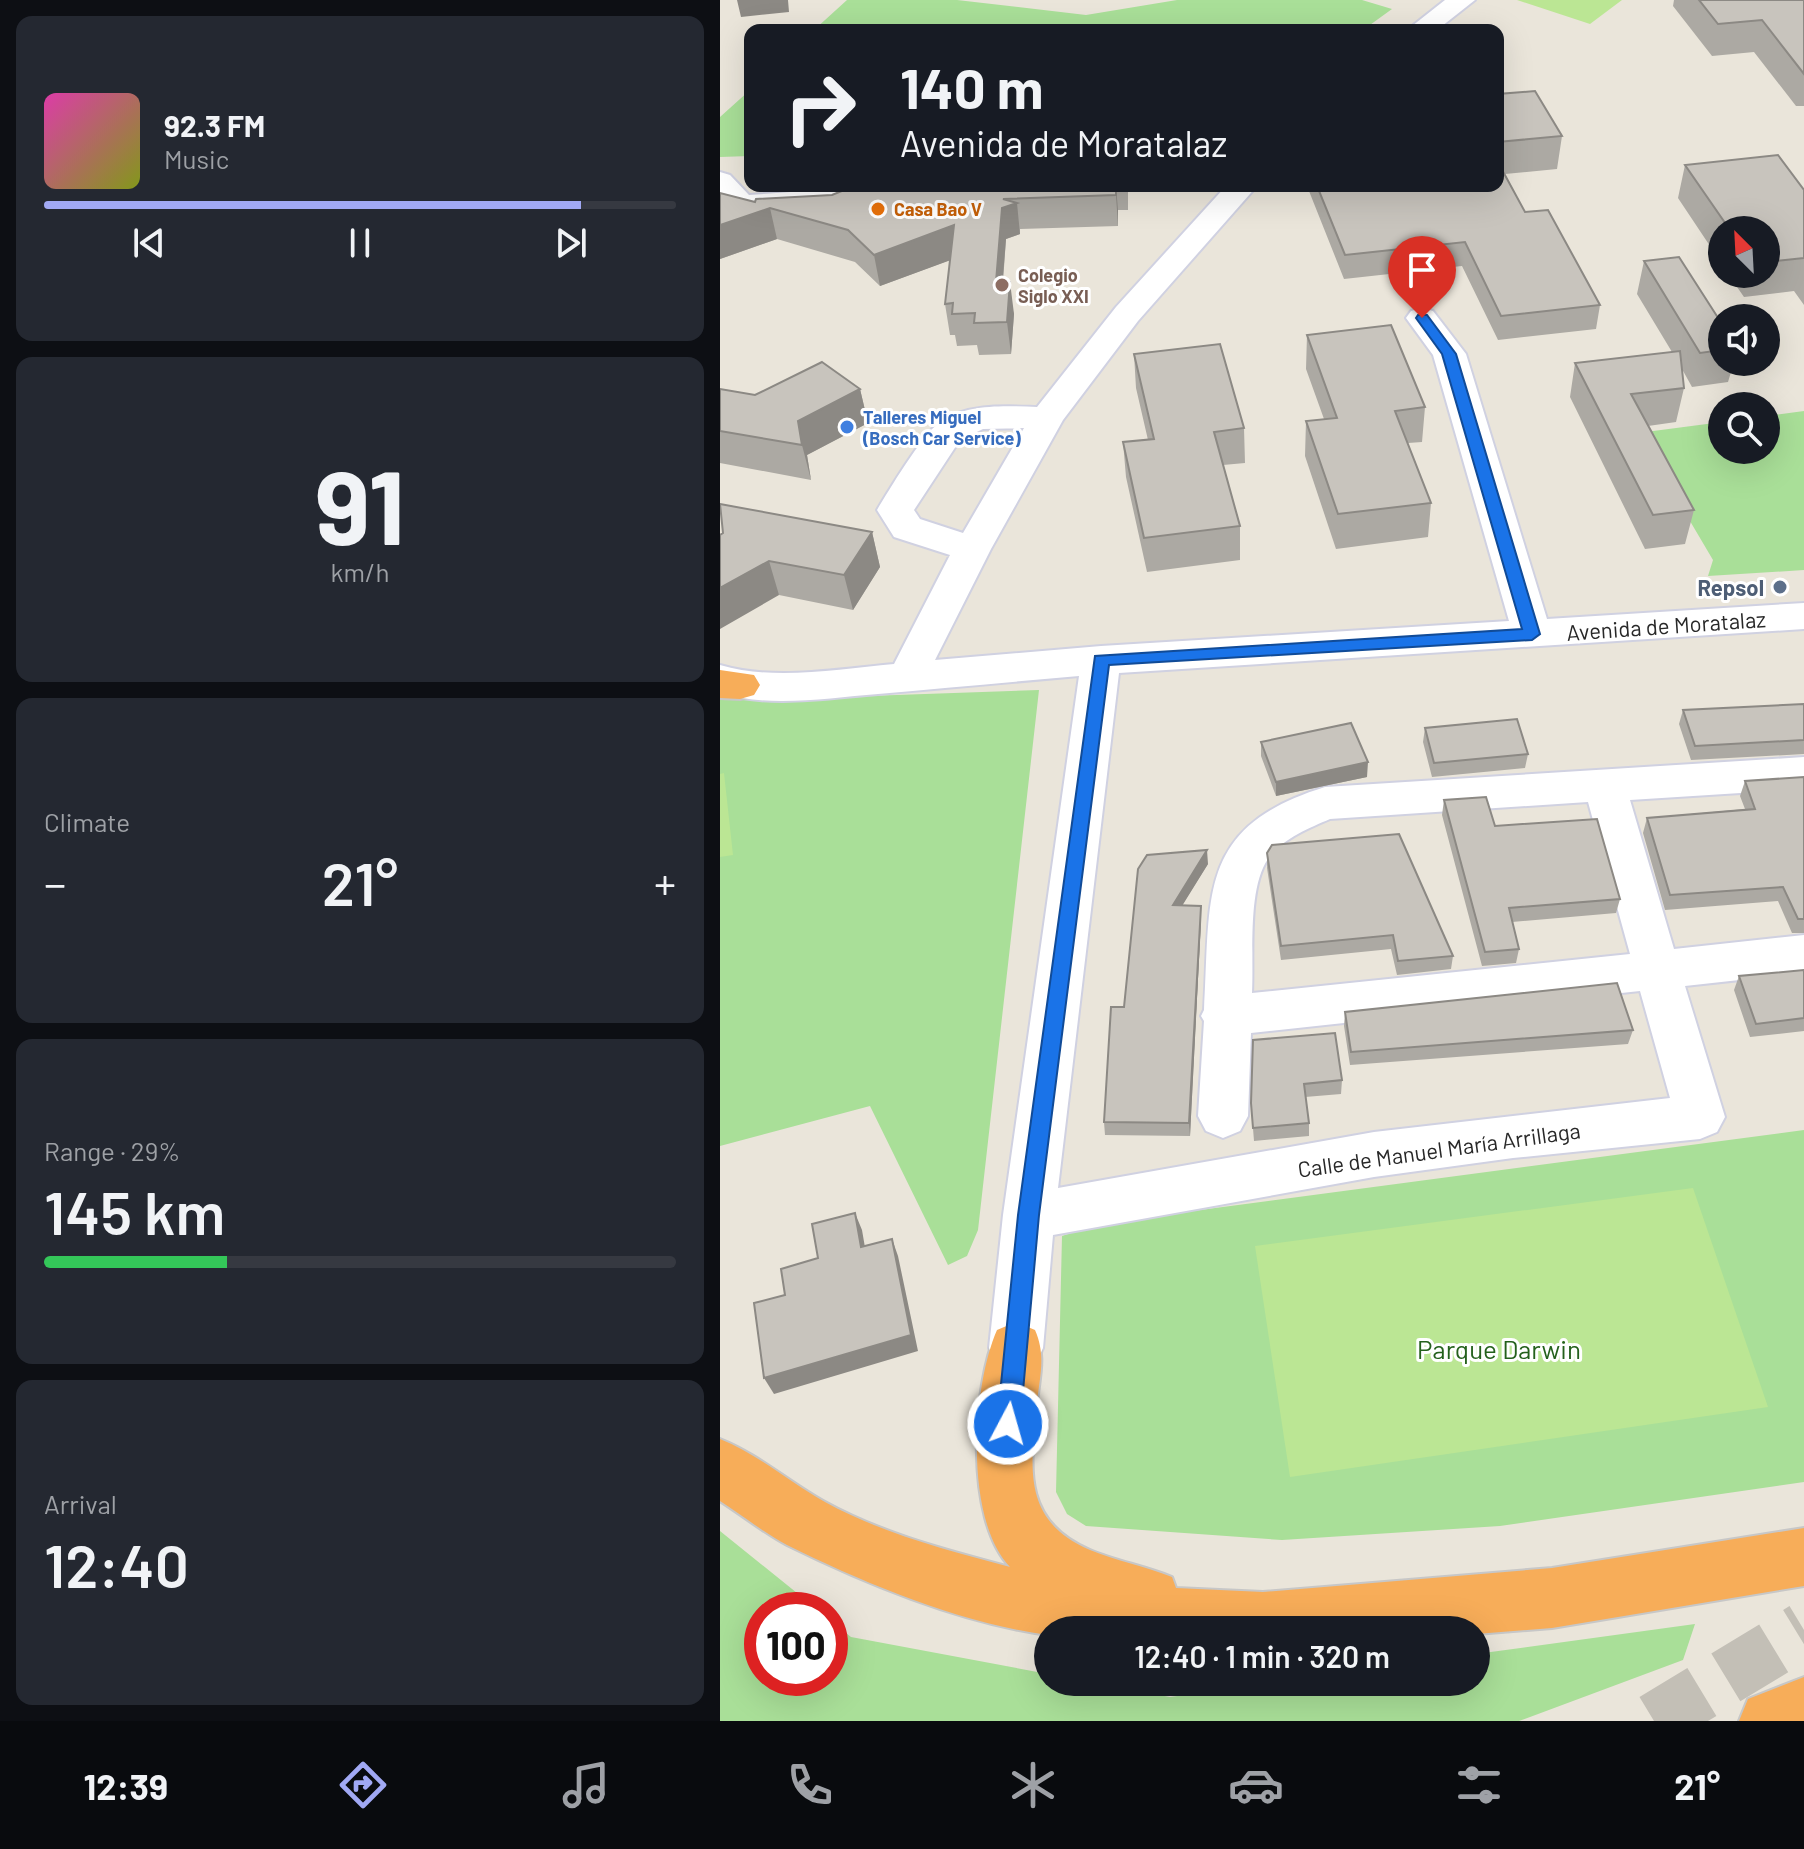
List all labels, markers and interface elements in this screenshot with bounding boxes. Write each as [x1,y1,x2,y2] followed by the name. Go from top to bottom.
[900,53,1044,120] text: 140 m
[768,56,872,160] icon: right
[164,107,265,143] text: 92.3 FM
[900,121,1227,164] text: Avenida de Moratalaz
[164,143,229,174] text: Music
[894,198,982,220] place label: Casa Bao V
[869,200,887,218] marker: Casa Bao V
[1708,216,1780,288] north arrow
[1708,216,1780,464] map controls
[127,221,171,265] icon: previous
[338,221,382,265] icon: pause
[549,221,593,265] icon: next
[1388,236,1456,318] pin
[1400,248,1444,292] icon: arrive
[1018,264,1089,307] place label: Colegio Siglo XXI
[993,276,1011,294] marker: Colegio Siglo XXI
[1708,304,1780,376] button: sound
[1708,392,1780,464] button: search
[862,406,1021,449] place label: Talleres Miguel (Bosch Car Service)
[838,418,856,436] marker: Talleres Miguel (Bosch Car Service)
[315,441,405,566] text: 91
[331,556,389,587] text: km/h
[1697,574,1764,600] place label: Repsol
[1771,578,1789,596] marker: Repsol
[1565,605,1767,645] street label: Avenida de Moratalaz
[44,806,130,837] text: Climate
[322,846,398,918] text: 21°
[44,856,66,909] text: −
[654,856,676,909] text: +
[1296,1116,1582,1182] street label: Calle de Manuel María Arrillaga
[44,1135,180,1166] text: Range · 29%
[44,1175,225,1247] text: 145 km
[1417,1333,1581,1364] park label: Parque Darwin
[966,1382,1050,1466] position arrow
[44,1488,117,1519] text: Arrival
[44,1528,189,1600] text: 12:40
[744,1592,848,1696] speed limit sign: 100
[1134,1638,1390,1674] text: 12:40 · 1 min · 320 m
[335,1757,391,1813] icon: directions
[558,1757,614,1813] icon: music
[782,1757,838,1813] icon: phone
[1005,1757,1061,1813] icon: climate
[1228,1757,1284,1813] icon: car
[1451,1757,1507,1813] icon: filters
[84,1764,168,1807] text: 12:39
[1674,1764,1720,1807] text: 21°

